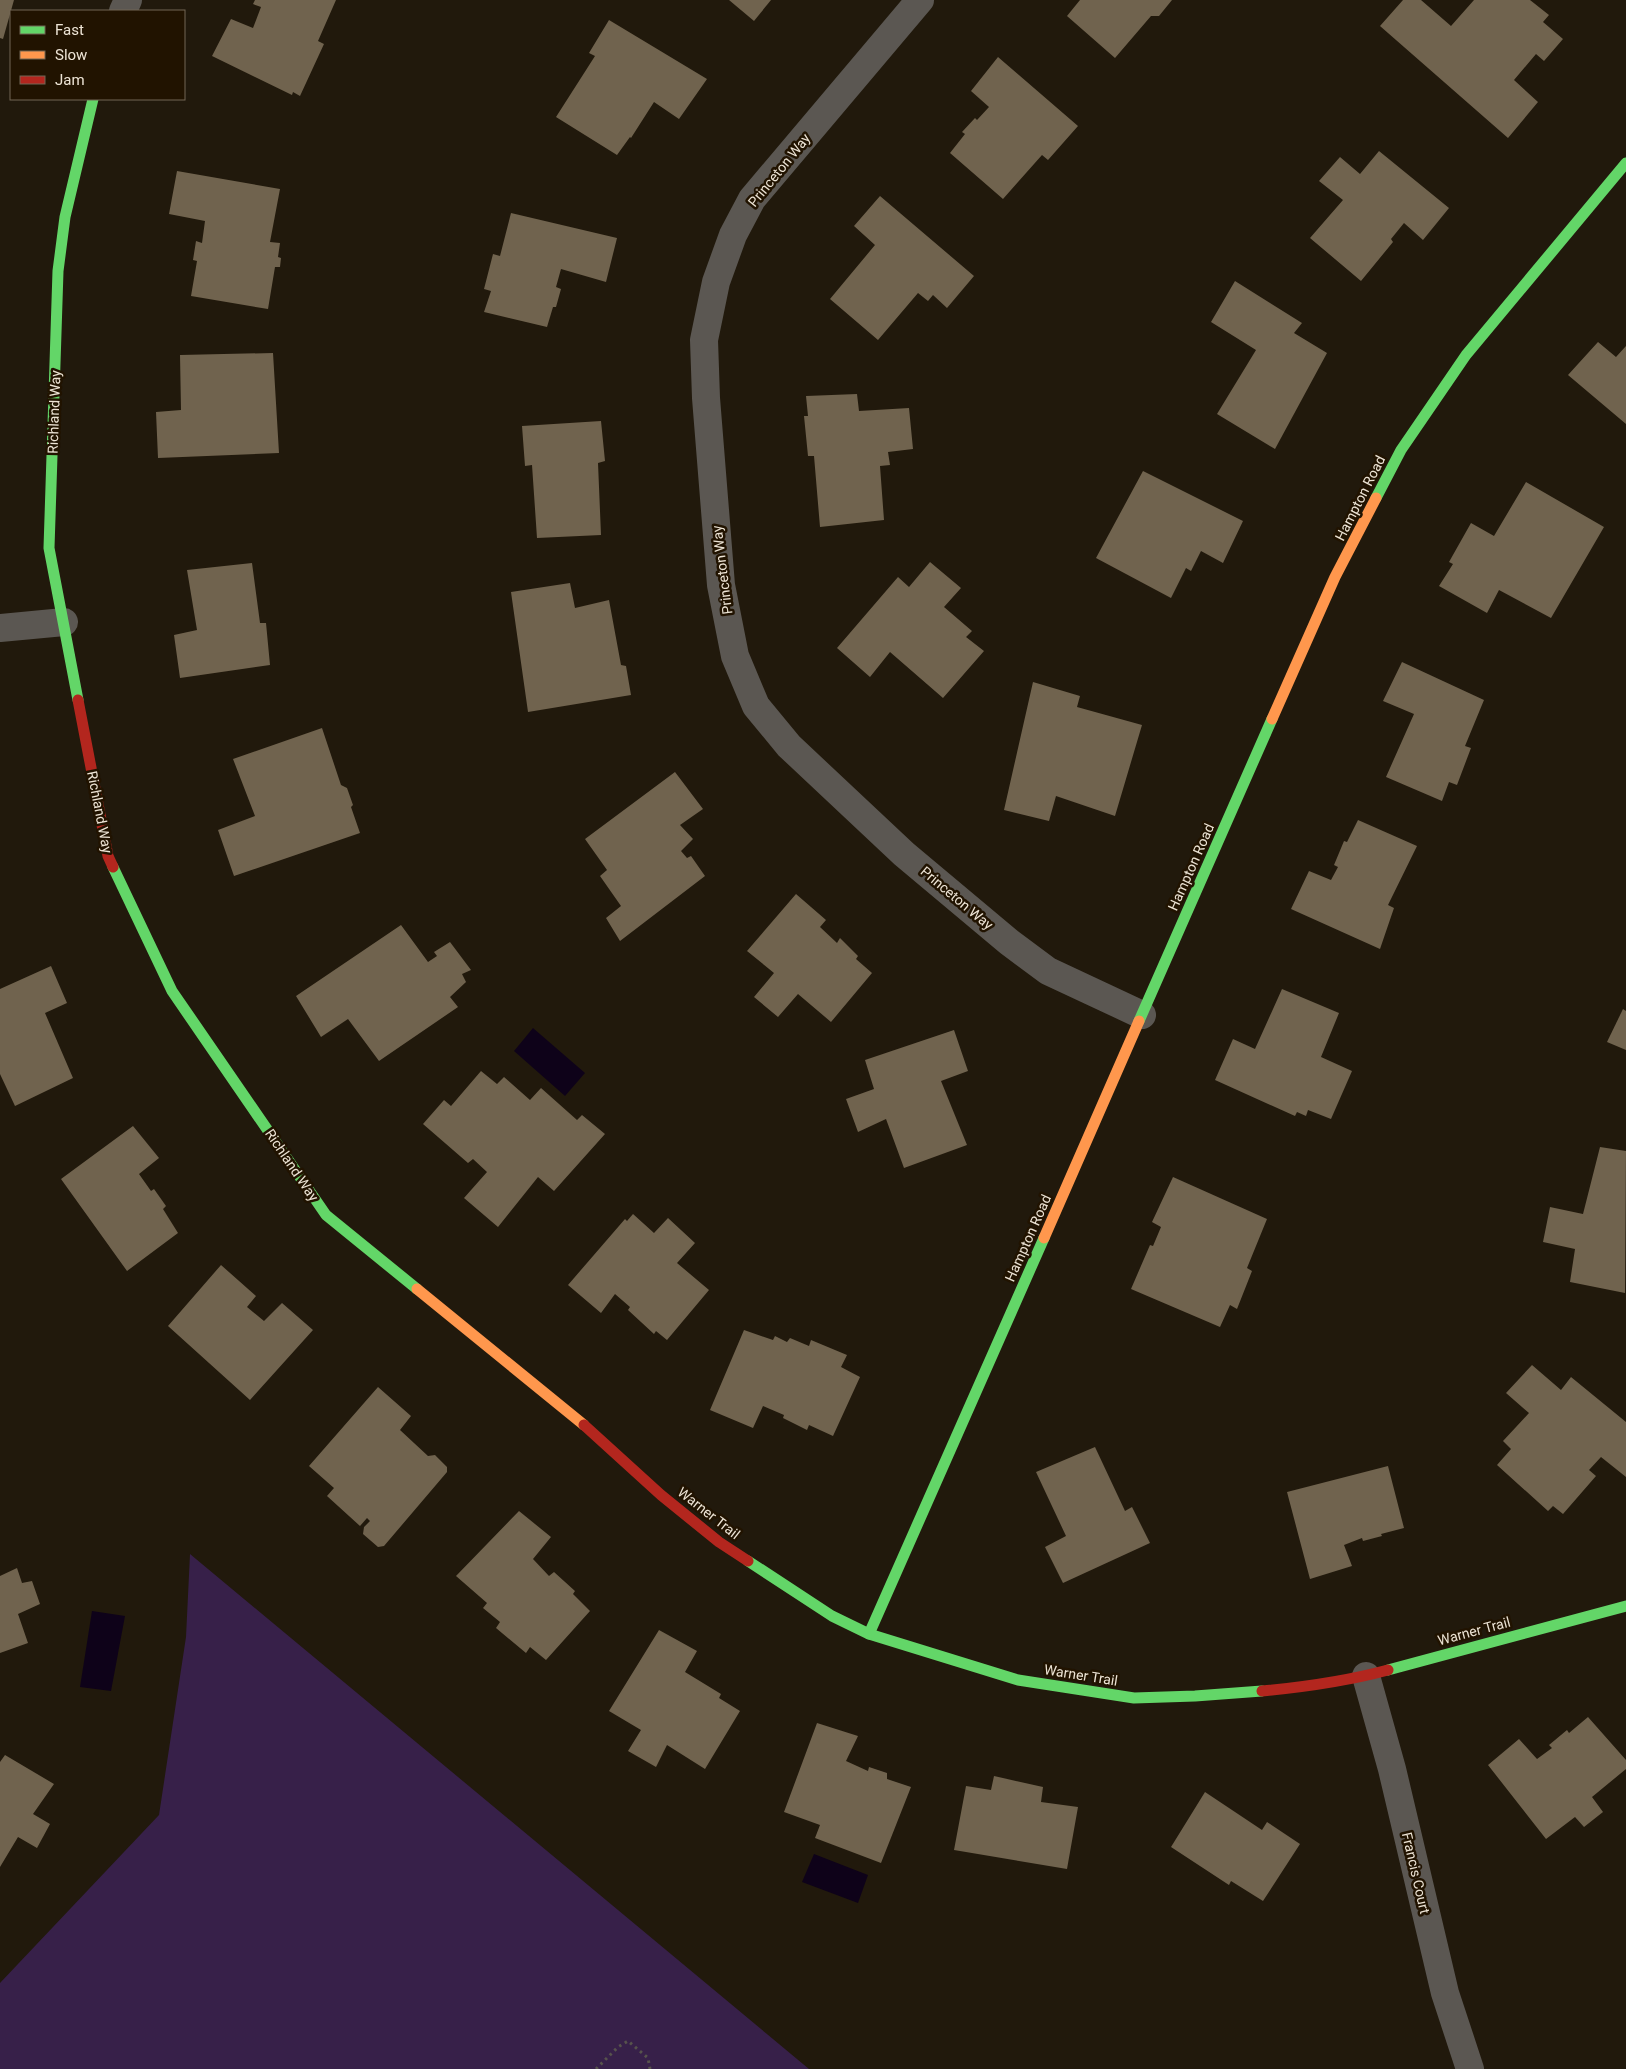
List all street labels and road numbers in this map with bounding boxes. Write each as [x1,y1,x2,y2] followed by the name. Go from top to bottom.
[745,130,814,210] street label: Princeton Way
[45,370,63,454] street label: Richland Way
[1332,453,1388,543] street label: Hampton Road
[709,524,735,615] street label: Princeton Way
[84,769,116,855] street label: Richland Way
[1165,821,1217,913] street label: Hampton Road
[918,863,997,933] street label: Princeton Way
[262,1126,322,1204] street label: Richland Way
[1002,1192,1054,1284] street label: Hampton Road
[675,1484,743,1542] street label: Warner Trail
[1436,1614,1512,1648] street label: Warner Trail
[1043,1661,1119,1689] street label: Warner Trail
[1399,1831,1433,1916] street label: Francis Court

